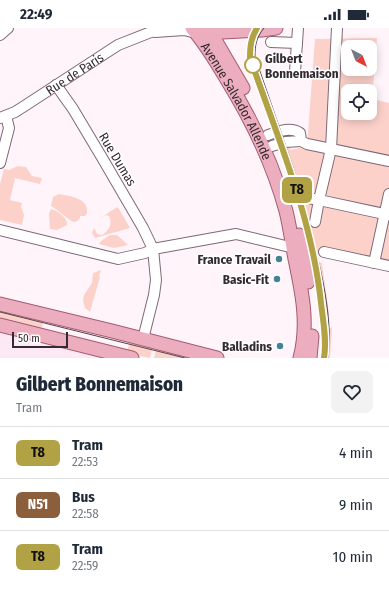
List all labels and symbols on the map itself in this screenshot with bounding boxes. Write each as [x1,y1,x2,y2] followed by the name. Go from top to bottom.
[198,40,275,162] street label: Avenue Salvador Allende
[341,40,377,76] north arrow
[43,49,107,98] street label: Rue de Paris
[265,51,339,81] place label: Gilbert Bonnemaison
[244,56,262,74] marker: Gilbert Bonnemaison
[96,130,140,189] street label: Rue Dumas
[279,177,315,203] line badge: T8
[197,252,271,267] place label: France Travail
[274,254,284,264] marker: France Travail
[223,272,269,287] place label: Basic-Fit
[272,274,282,284] marker: Basic-Fit
[12,330,68,349] scale bar
[222,339,272,354] place label: Balladins
[275,341,285,351] marker: Balladins

